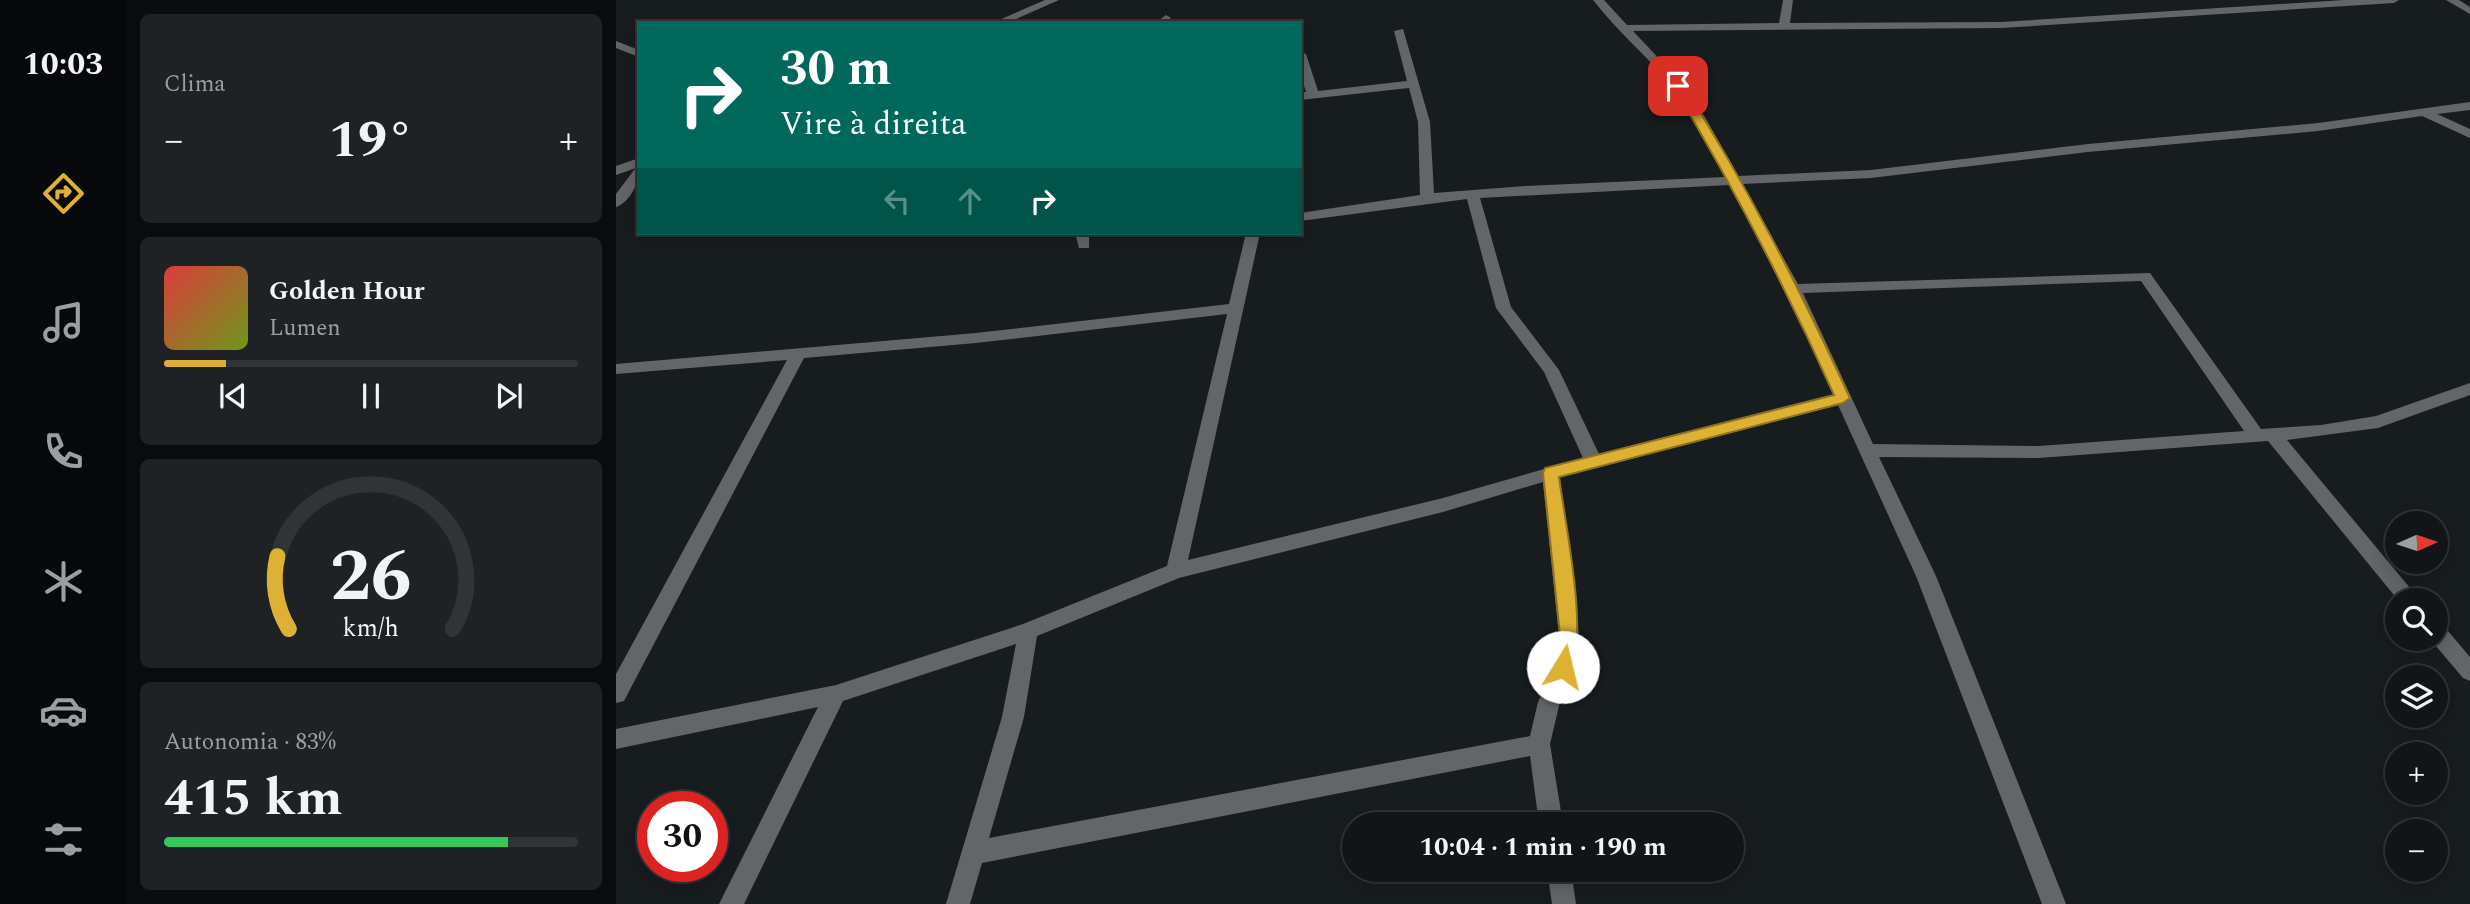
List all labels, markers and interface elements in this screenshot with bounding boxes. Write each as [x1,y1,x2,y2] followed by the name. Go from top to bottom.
[780,32,891,107] text: 30 m
[23,40,103,89] text: 10:03
[665,49,756,140] icon: right
[1648,56,1708,116] pin
[164,67,226,102] text: Clima
[1659,67,1697,105] icon: arrive
[780,100,967,149] text: Vire à direita
[329,101,413,180] text: 19°
[164,112,183,170] text: −
[559,112,578,170] text: +
[39,169,88,218] icon: directions
[878,182,916,220] icon: left
[951,182,989,220] icon: ahead
[1024,182,1062,220] icon: right
[269,271,425,311] text: Golden Hour
[39,298,88,347] icon: music
[269,311,341,346] text: Lumen
[214,377,252,415] icon: previous
[352,377,390,415] icon: pause
[490,377,528,415] icon: next
[39,427,88,476] icon: phone
[2385,511,2448,574] north arrow
[2385,511,2448,882] map controls
[330,523,412,634] text: 26
[39,557,88,606] icon: climate
[2385,588,2448,651] button: search
[343,610,399,648] text: km/h
[1526,630,1600,704] position arrow
[2385,665,2448,728] button: layers
[39,686,88,735] icon: car
[164,725,336,760] text: Autonomia · 83%
[2385,742,2448,805] button: +
[164,759,343,838] text: 415 km
[637,791,728,882] speed limit sign: 30
[39,815,88,864] icon: filters
[2385,819,2448,882] button: −
[1419,827,1667,867] text: 10:04 · 1 min · 190 m

